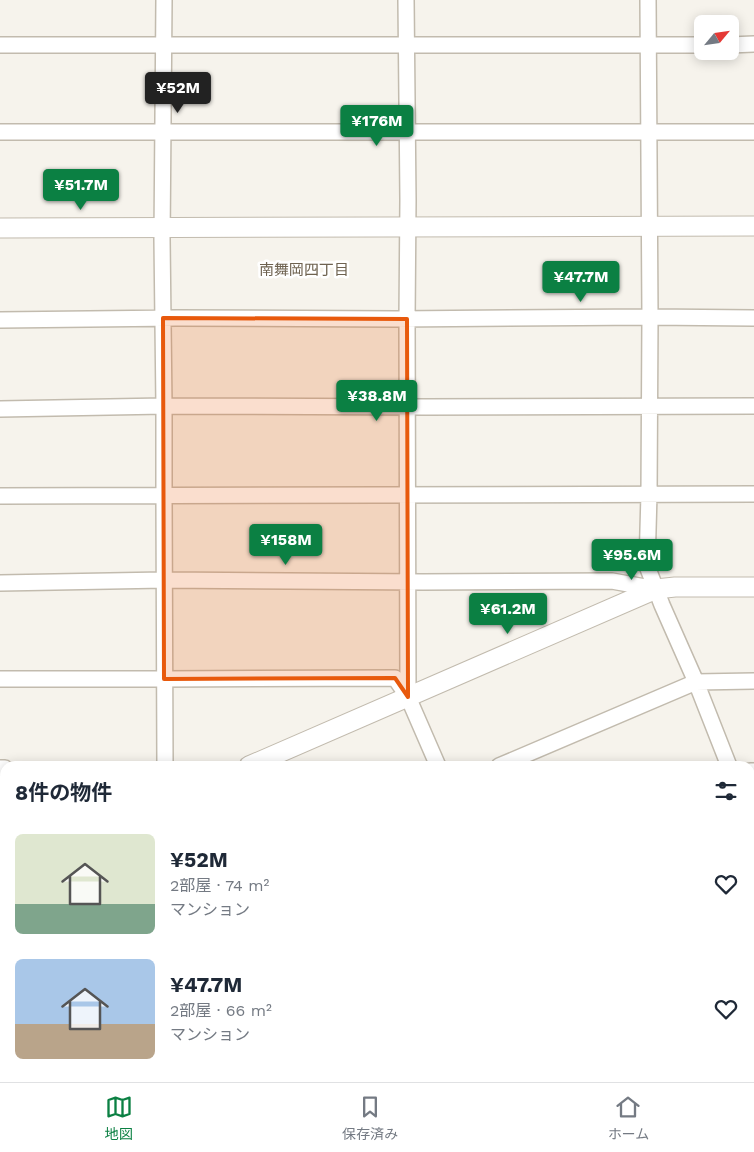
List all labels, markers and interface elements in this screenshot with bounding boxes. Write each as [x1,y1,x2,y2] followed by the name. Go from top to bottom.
[694,15,739,60] north arrow
[694,15,739,60] map controls
[148,72,208,114] pin: ¥52M
[156,78,200,97] text: ¥52M
[342,104,412,147] pin: ¥176M
[351,111,403,130] text: ¥176M
[40,168,122,211] pin: ¥51.7M
[54,175,108,194] text: ¥51.7M
[540,260,622,303] pin: ¥47.7M
[259,261,349,279] district label: 南舞岡四丁目
[553,267,609,286] text: ¥47.7M
[336,380,418,422] pin: ¥38.8M
[347,386,407,405] text: ¥38.8M
[251,524,321,566] pin: ¥158M
[260,530,312,549] text: ¥158M
[591,538,673,581] pin: ¥95.6M
[603,545,661,564] text: ¥95.6M
[467,592,549,635] pin: ¥61.2M
[480,599,536,618] text: ¥61.2M
[712,777,740,805] icon: filters
[15,780,112,805] text: 8件の物件
[170,847,228,872] text: ¥52M
[55,854,115,914] icon: home
[712,870,740,898] icon: heart
[170,876,269,895] text: 2部屋 · 74 m²
[170,900,250,919] text: マンション
[170,972,242,997] text: ¥47.7M
[55,979,115,1039] icon: home
[712,995,740,1023] icon: heart
[170,1001,272,1020] text: 2部屋 · 66 m²
[170,1025,250,1044] text: マンション
[105,1093,133,1143] tab: 地図
[342,1093,398,1143] tab: 保存済み
[608,1093,649,1143] tab: ホーム

